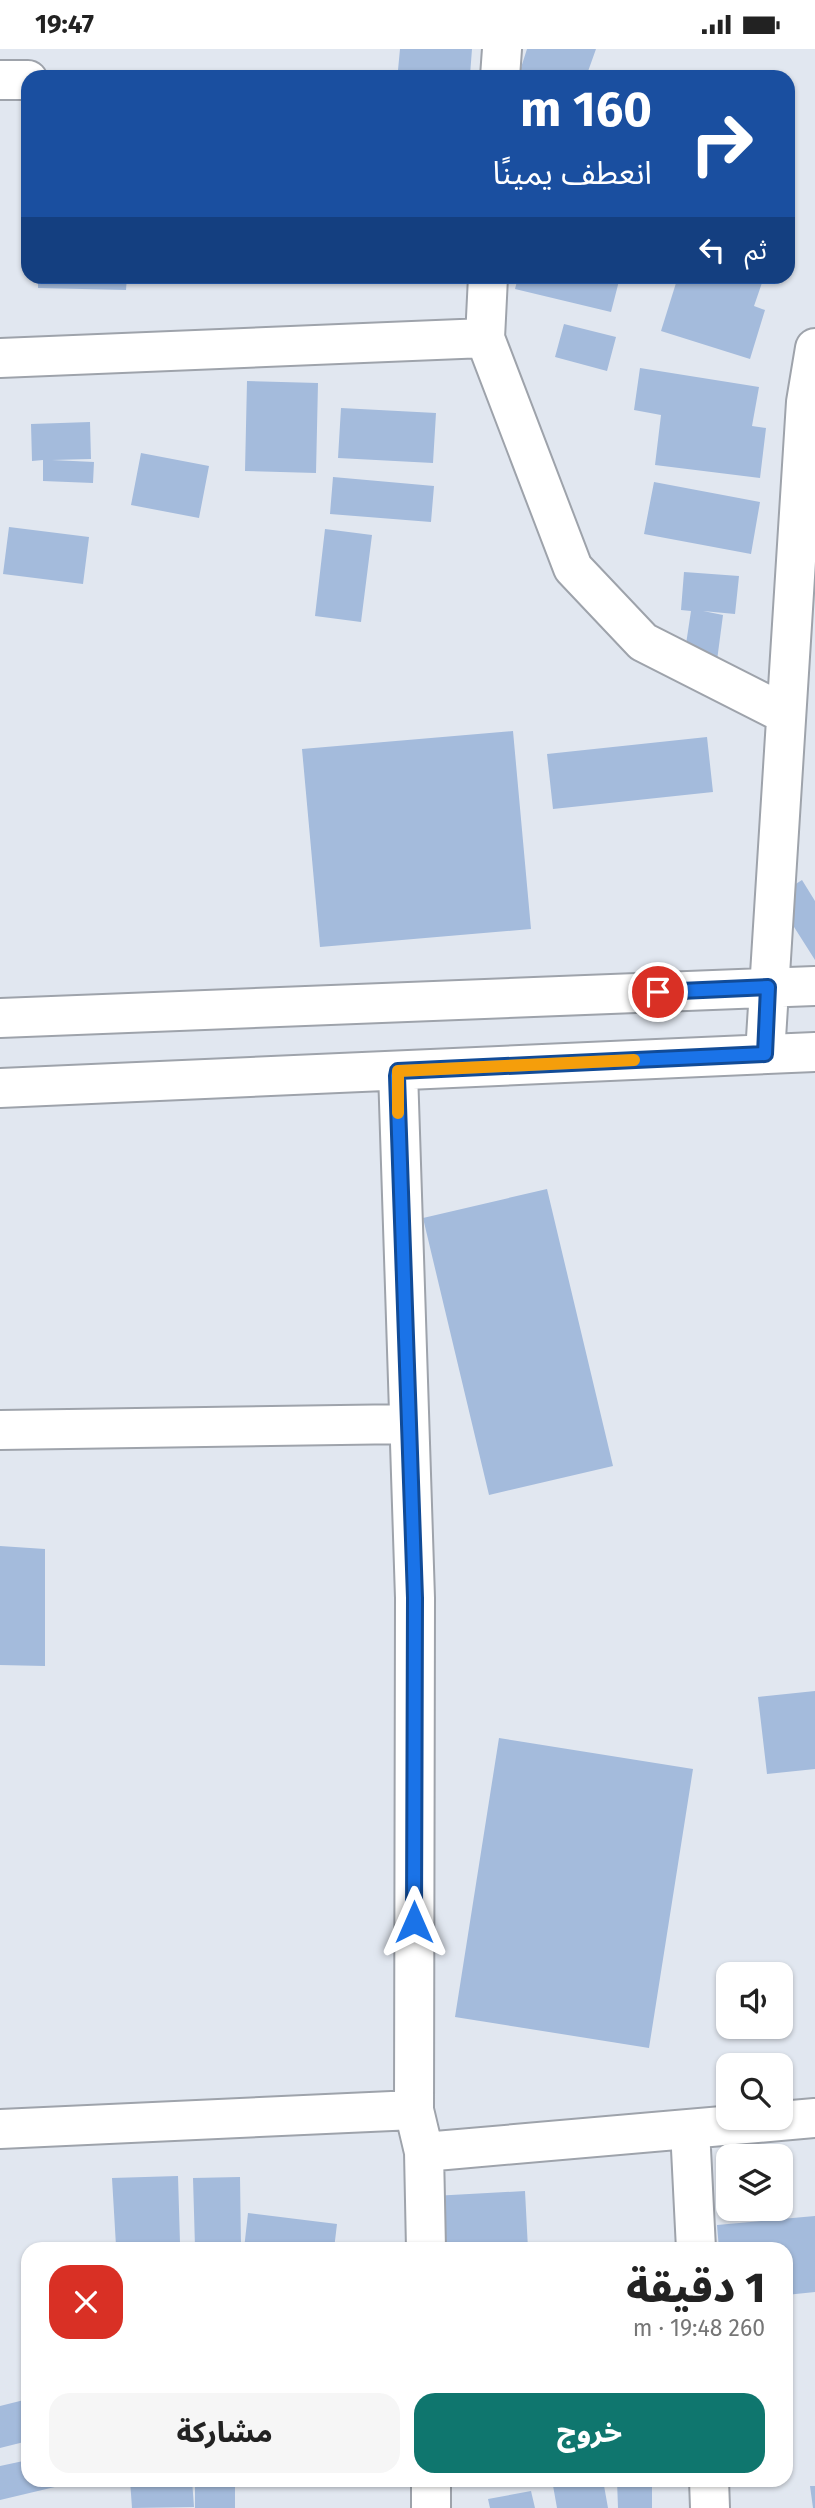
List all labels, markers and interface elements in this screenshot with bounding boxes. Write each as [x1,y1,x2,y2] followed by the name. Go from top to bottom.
[35,9,94,40] text: 19:47
[520,80,652,139] text: 160 m
[676,98,767,189] icon: right
[492,154,652,192] text: انعطف يمينًا
[693,231,731,269] icon: left
[745,235,767,266] text: ثم
[628,962,688,1022] pin
[639,973,677,1011] icon: arrive
[377,1885,451,1959] position arrow
[716,1962,793,2221] map controls
[716,1962,793,2039] button: sound
[716,2053,793,2130] button: search
[716,2144,793,2221] button: layers
[626,2263,765,2313] text: 1 دقيقة
[49,2265,123,2339] button: close
[633,2314,765,2342] text: 260 m · 19:48
[49,2393,400,2473] button: مشاركة
[414,2393,765,2473] button: خروج

